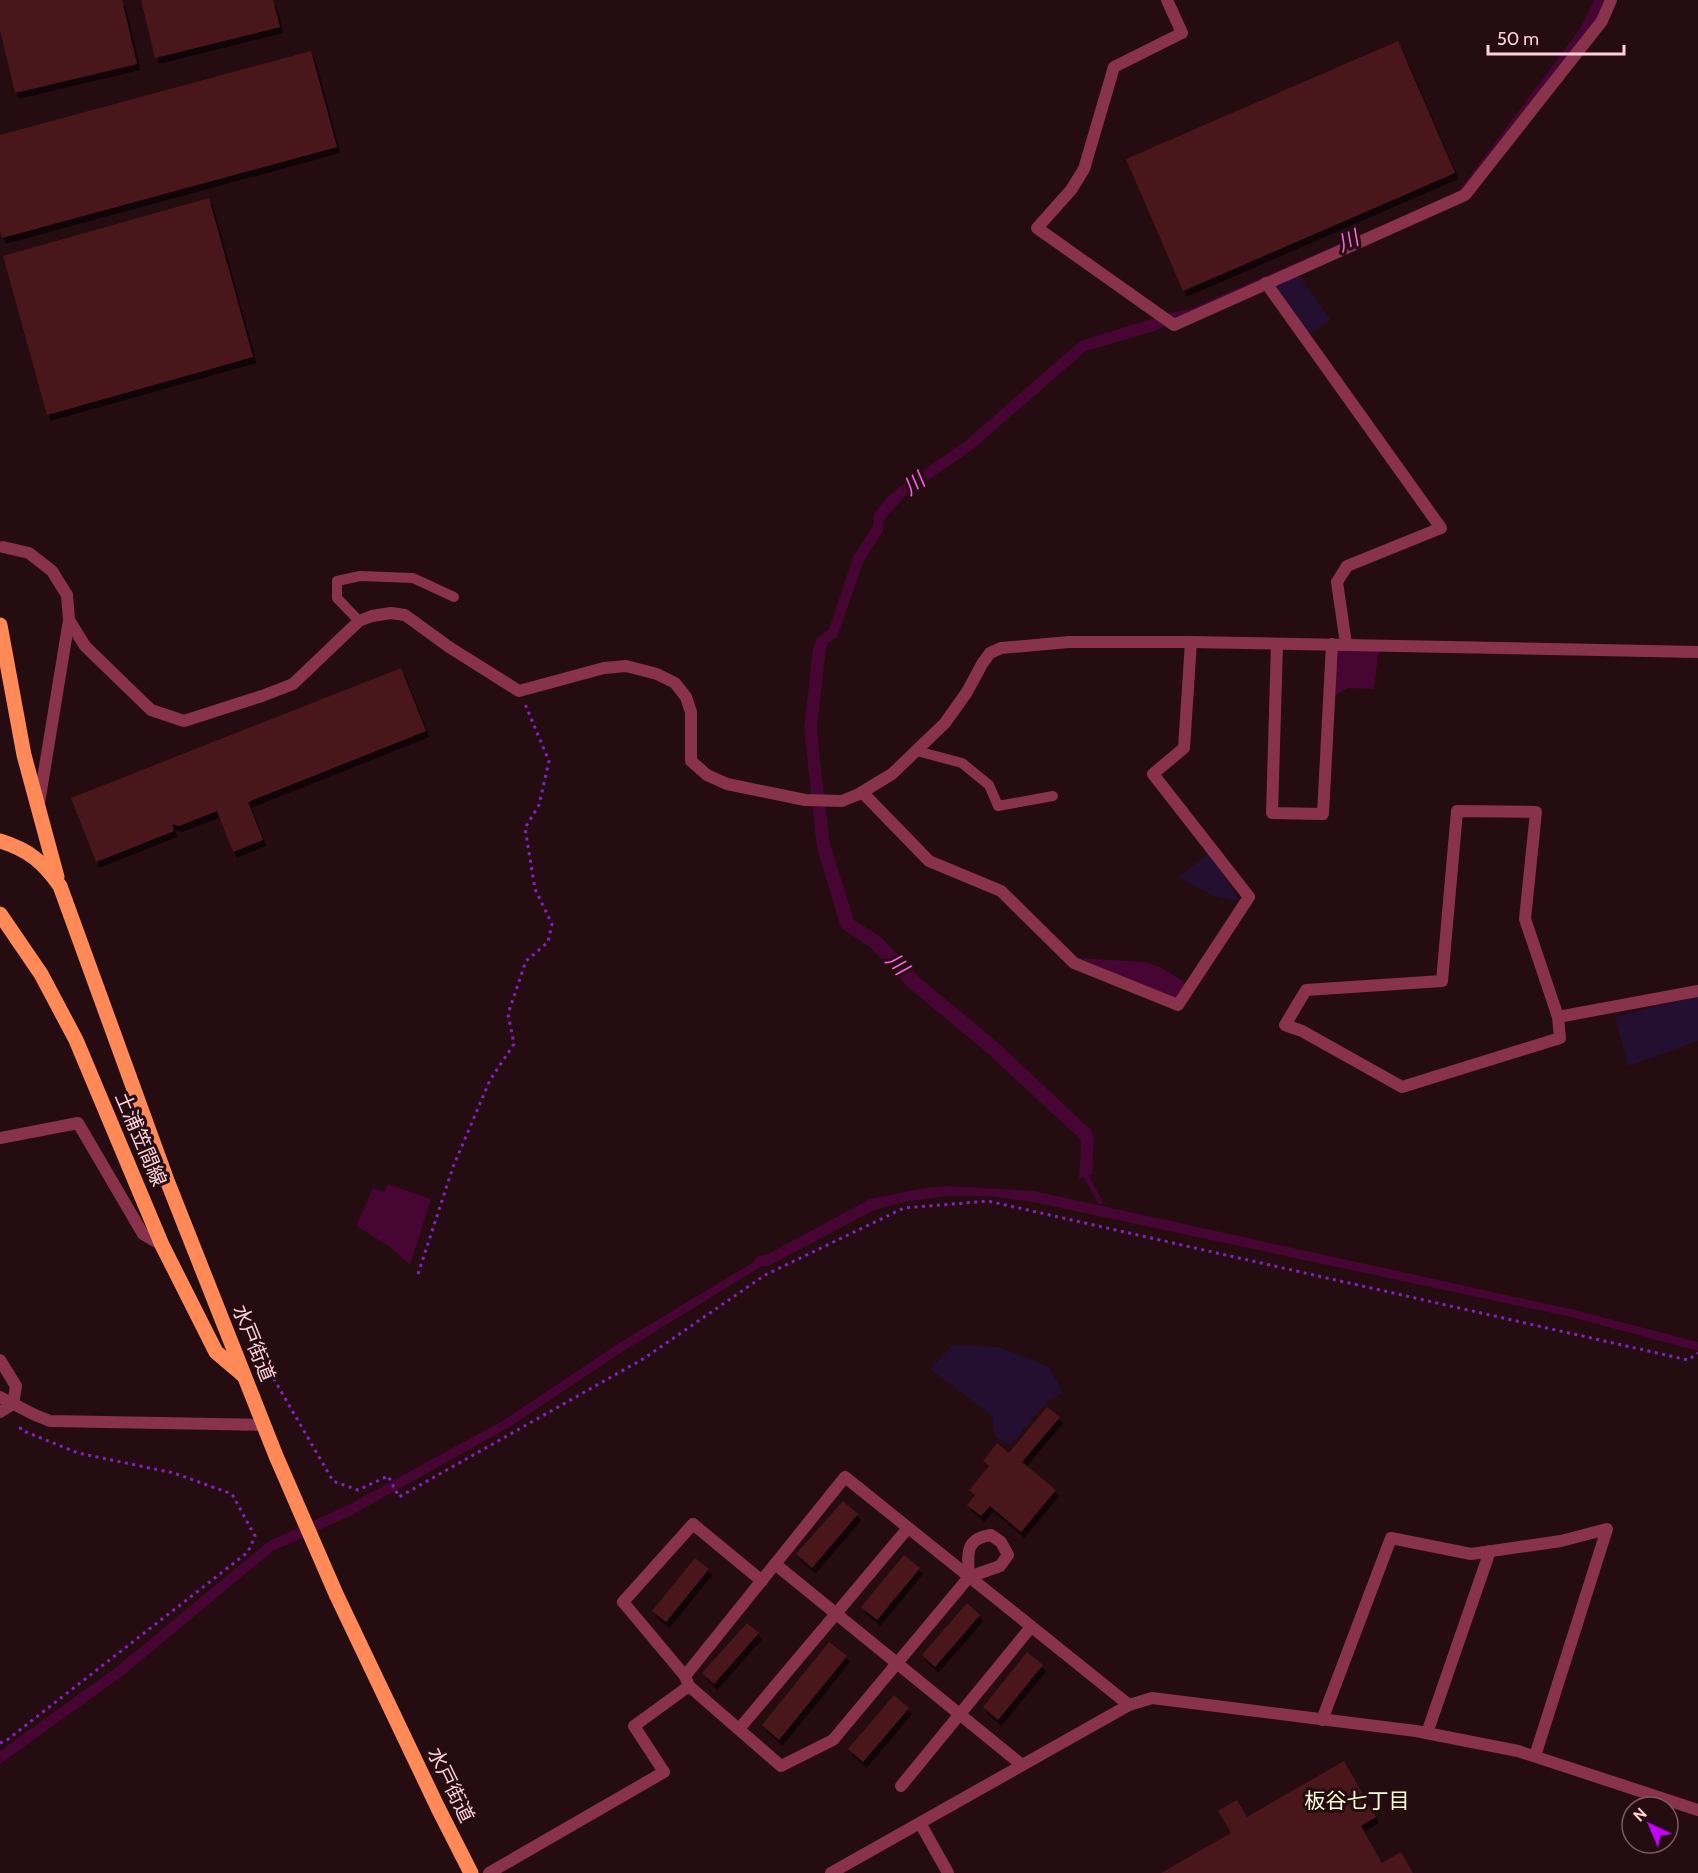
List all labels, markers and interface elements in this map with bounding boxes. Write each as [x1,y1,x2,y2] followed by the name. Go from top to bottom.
[1488,18,1624,56] scale bar
[1497,28,1539,50] text: 50 m
[1333,224,1364,256] water label: 川
[898,466,931,500] water label: 川
[881,947,915,981] water label: 川
[110,1088,172,1190] street label: 土浦笠間線
[228,1301,280,1385] street label: 水戸街道
[423,1744,479,1826] street label: 水戸街道
[1305,1788,1410,1813] district label: 板谷七丁目
[1620,1795,1680,1855] north arrow
[1629,1804,1651,1825] text: N

